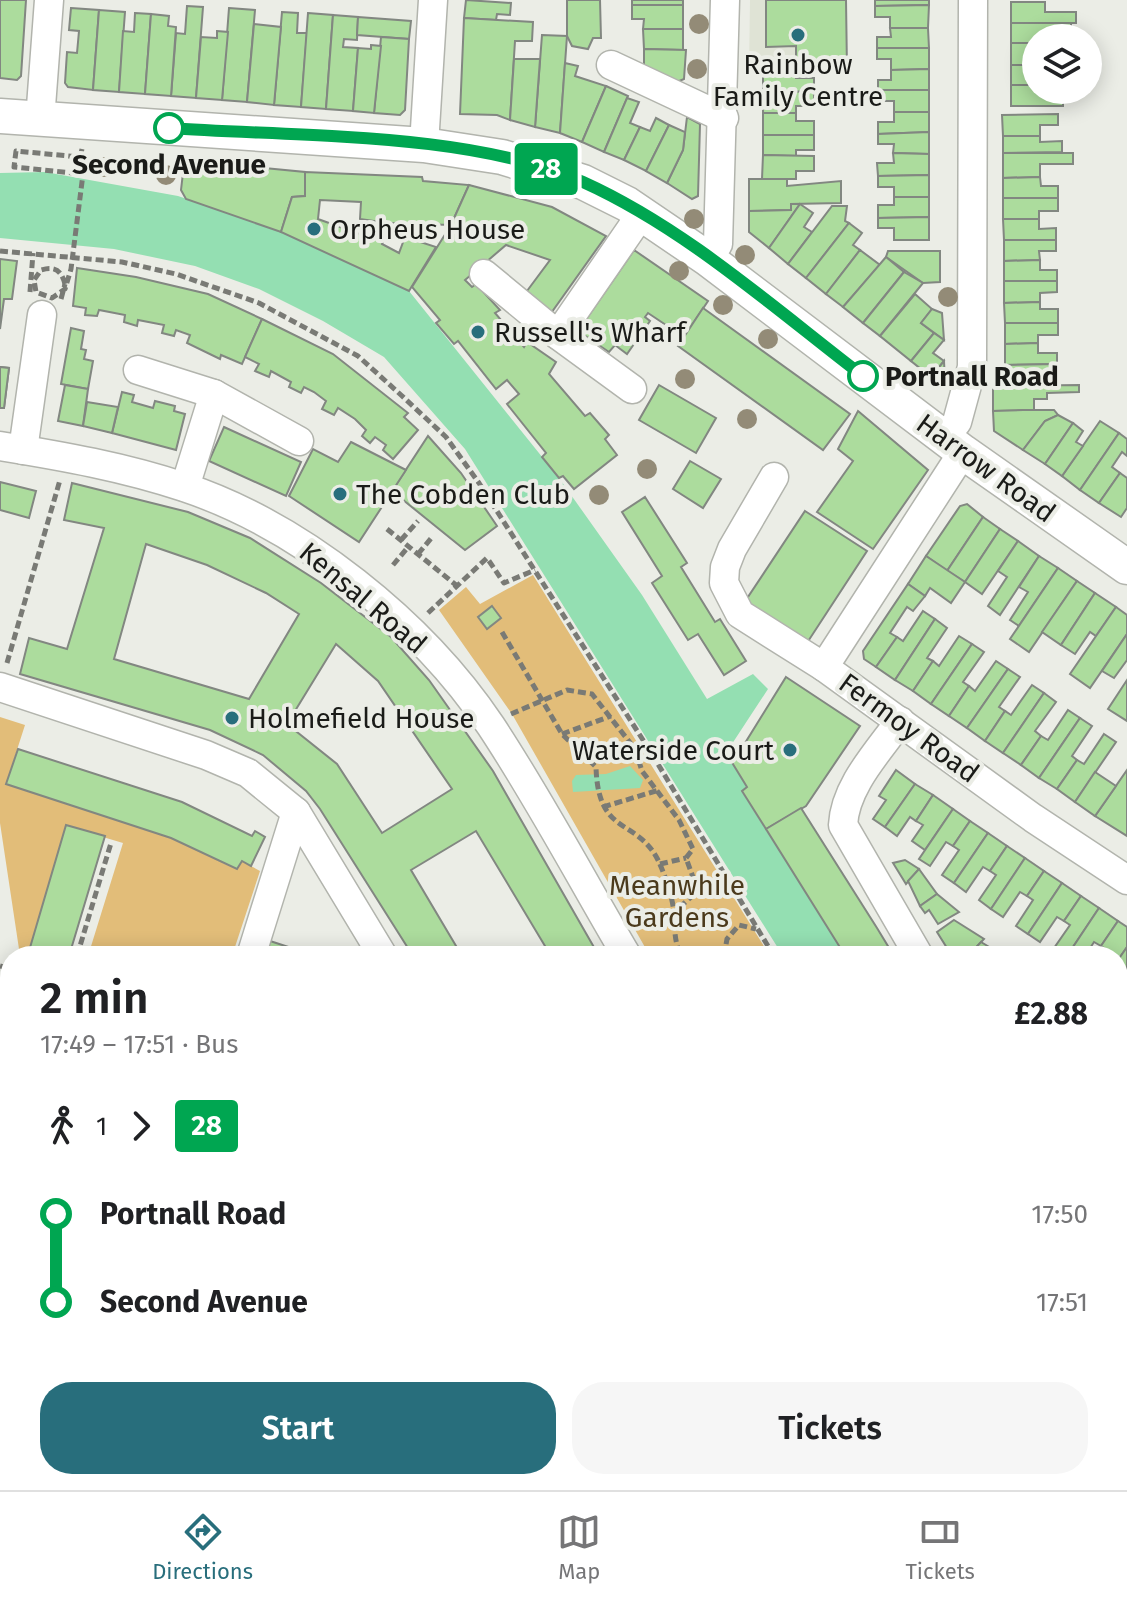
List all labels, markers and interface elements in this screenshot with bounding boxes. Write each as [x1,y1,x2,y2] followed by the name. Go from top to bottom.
[1022,24,1102,104] map controls
[1022,24,1102,104] button: layers
[789,26,807,44] marker: Rainbow Family Centre
[713,48,883,113] place label: Rainbow Family Centre
[154,113,184,143] marker: Second Avenue
[510,143,582,195] line badge: 28
[72,148,266,181] place label: Second Avenue
[531,152,561,185] text: 28
[330,213,525,246] place label: Orpheus House
[305,220,323,238] marker: Orpheus House
[494,316,688,349] place label: Russell's Wharf
[469,323,487,341] marker: Russell's Wharf
[885,360,1059,393] place label: Portnall Road
[848,361,878,391] marker: Portnall Road
[910,407,1062,529] street label: Harrow Road
[356,478,570,511] place label: The Cobden Club
[331,485,349,503] marker: The Cobden Club
[293,535,433,661] street label: Kensal Road
[833,666,985,790] street label: Fermoy Road
[248,702,474,735] place label: Holmefield House
[223,709,241,727] marker: Holmefield House
[572,734,775,767] place label: Waterside Court
[781,741,799,759] marker: Waterside Court
[609,869,745,934] park label: Meanwhile Gardens
[40,972,148,1025] text: 2 min
[1014,996,1088,1032] text: £2.88
[40,1029,238,1060] text: 17:49 – 17:51 · Bus
[40,1104,84,1148] icon: walk
[119,1104,163,1148] icon: forward
[191,1109,222,1142] text: 28
[96,1111,107,1142] text: 1
[100,1196,286,1232] text: Portnall Road
[1031,1199,1088,1230] text: 17:50
[100,1284,308,1320] text: Second Avenue
[1036,1287,1088,1318] text: 17:51
[40,1382,556,1474] button: Start
[572,1382,1088,1474] button: Tickets
[152,1510,253,1585] tab: Directions
[557,1510,601,1585] tab: Map
[906,1510,975,1585] tab: Tickets

